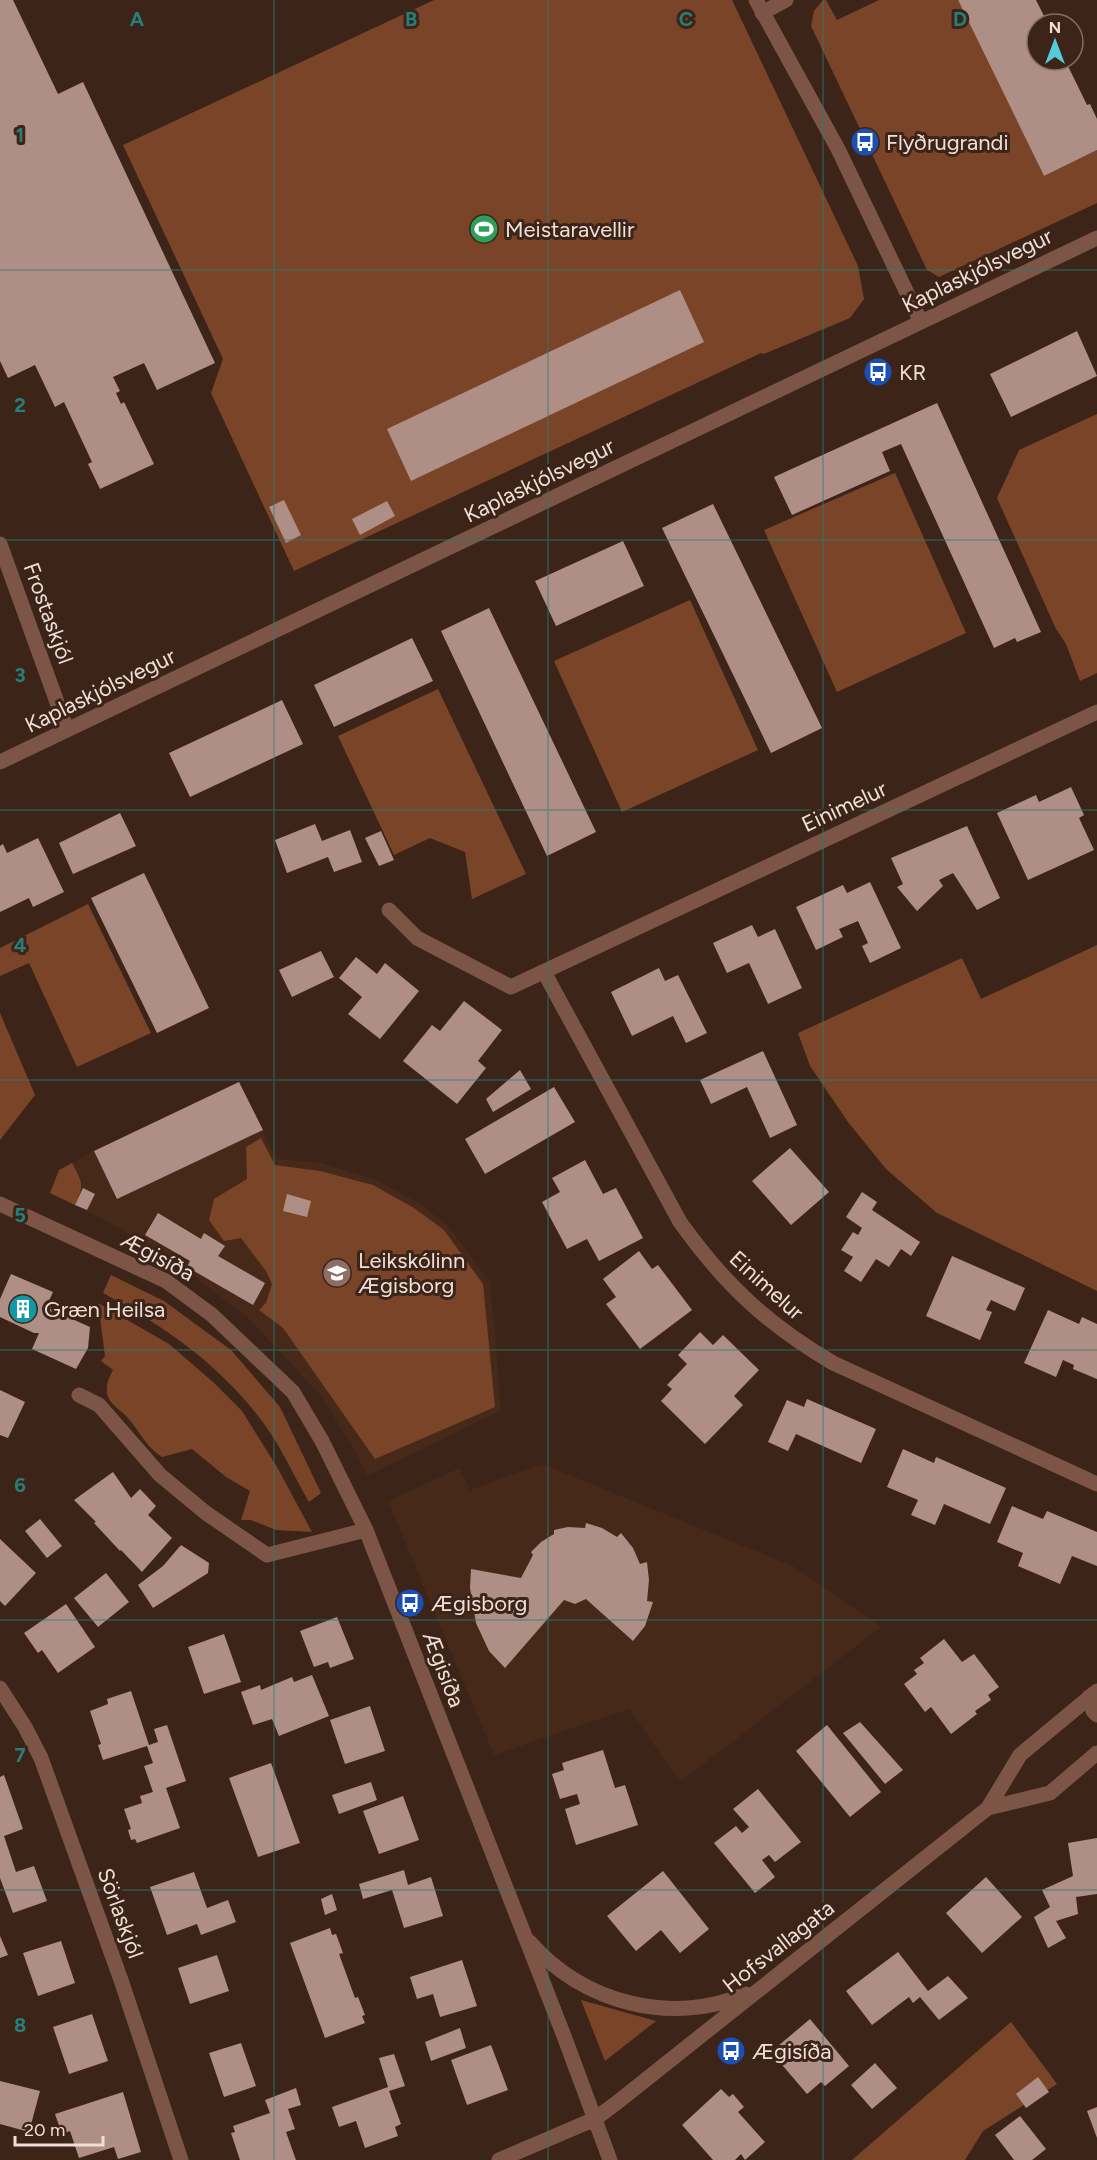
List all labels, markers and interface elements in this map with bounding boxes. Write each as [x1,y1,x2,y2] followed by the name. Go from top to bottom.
[130,7,145,31] text: A
[405,7,417,31] text: B
[679,7,693,31] text: C
[953,7,967,31] text: D
[1025,12,1085,72] north arrow
[1049,18,1061,37] text: N
[16,123,24,147] text: 1
[849,126,881,158] bus stop icon: Flyðrugrandi
[886,129,1009,156] place label: Flyðrugrandi
[468,213,500,245] sports icon: Meistaravellir
[505,216,635,243] place label: Meistaravellir
[898,222,1057,319] street label: Kaplaskjólsvegur
[862,356,894,388] bus stop icon: KR
[899,359,926,386] place label: KR
[14,393,26,417] text: 2
[460,432,619,529] street label: Kaplaskjólsvegur
[18,559,79,668] street label: Frostaskjól
[21,642,180,739] street label: Kaplaskjólsvegur
[14,663,26,687] text: 3
[797,775,892,838] street label: Einimelur
[14,933,27,957] text: 4
[14,1203,26,1227] text: 5
[116,1226,199,1287] street label: Ægisíða
[724,1245,810,1326] street label: Einimelur
[358,1247,465,1299] place label: Leikskólinn Ægisborg
[321,1257,353,1289] school or university icon: Leikskólinn Ægisborg
[7,1293,39,1325] building icon: Græn Heilsa
[44,1296,165,1323] place label: Græn Heilsa
[14,1473,26,1497] text: 6
[394,1587,426,1619] bus stop icon: Ægisborg
[431,1590,527,1617] place label: Ægisborg
[417,1627,470,1711] street label: Ægisíða
[14,1743,26,1767] text: 7
[92,1864,149,1962] street label: Sörlaskjól
[717,1894,840,1998] street label: Hofsvallagata
[14,2013,26,2037] text: 8
[715,2035,747,2067] bus stop icon: Ægisíða
[752,2038,831,2065] place label: Ægisíða
[15,2109,104,2147] scale bar
[24,2119,65,2141] text: 20 m

